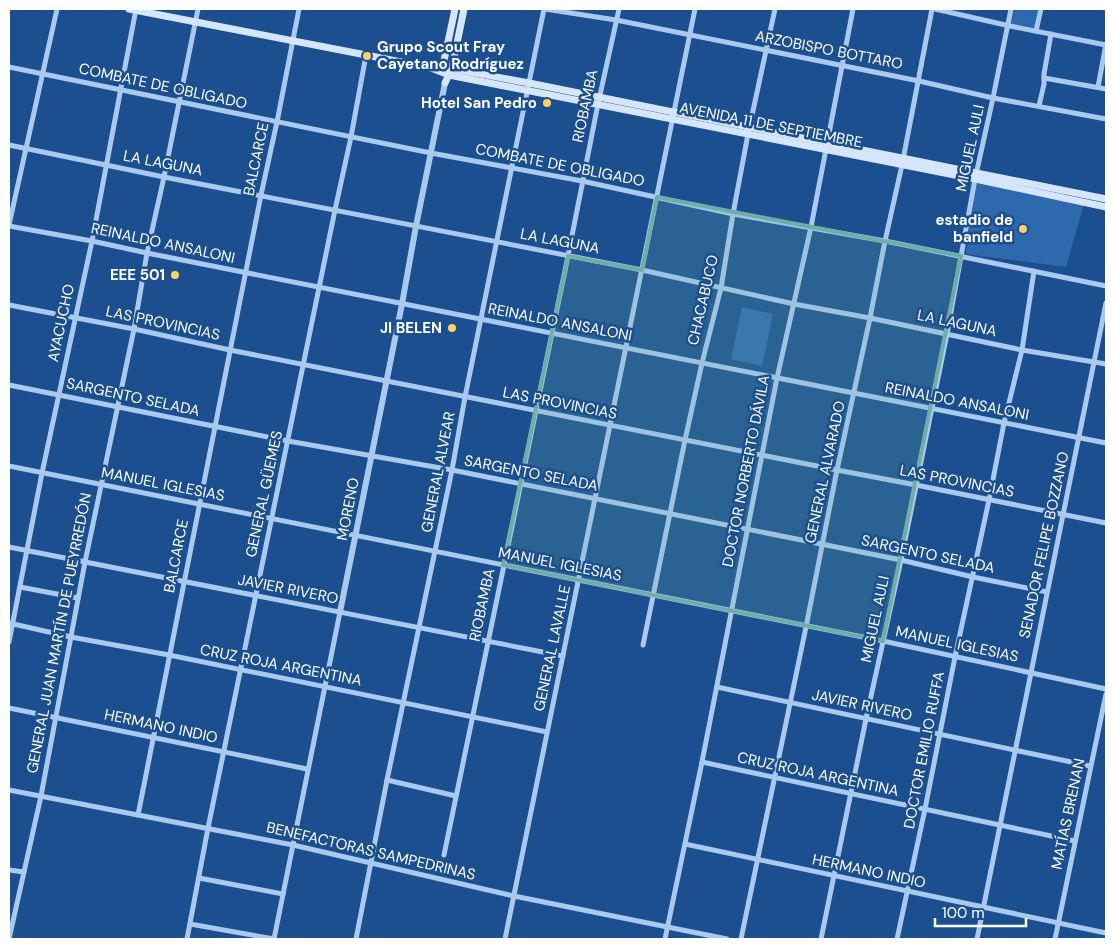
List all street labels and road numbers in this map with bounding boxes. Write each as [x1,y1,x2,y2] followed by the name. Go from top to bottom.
[753,26,905,74] street label: ARZOBISPO BOTTARO
[77,58,249,114] street label: COMBATE DE OBLIGADO
[567,68,603,144] street label: RIOBAMBA
[678,97,864,153] street label: AVENIDA 11 DE SEPTIEMBRE
[951,103,989,193] street label: MIGUEL AULI
[238,121,274,197] street label: BALCARCE
[474,139,646,191] street label: COMBATE DE OBLIGADO
[122,145,205,181] street label: LA LAGUNA
[89,218,237,268] street label: REINALDO ANSALONI
[519,223,602,259] street label: LA LAGUNA
[683,253,723,347] street label: CHACABUCO
[43,282,79,364] street label: AYACUCHO
[486,298,634,346] street label: REINALDO ANSALONI
[104,301,222,345] street label: LAS PROVINCIAS
[915,305,999,341] street label: LA LAGUNA
[64,373,202,421] street label: SARGENTO SELADA
[718,373,774,569] street label: DOCTOR NORBERTO DÁVILA
[883,377,1031,425] street label: REINALDO ANSALONI
[501,382,619,424] street label: LAS PROVINCIAS
[800,399,850,545] street label: GENERAL ALVARADO
[416,410,460,534] street label: GENERAL ALVEAR
[241,429,287,559] street label: GENERAL GÜEMES
[462,450,600,496] street label: SARGENTO SELADA
[1014,450,1074,640] street label: SENADOR FELIPE BOZZANO
[898,460,1016,502] street label: LAS PROVINCIAS
[100,462,227,506] street label: MANUEL IGLESIAS
[332,476,364,542] street label: MORENO
[22,491,96,775] street label: GENERAL JUAN MARTÍN DE PUEYRREDÓN
[159,518,193,594] street label: BALCARCE
[859,530,997,578] street label: SARGENTO SELADA
[497,542,624,586] street label: MANUEL IGLESIAS
[464,567,500,643] street label: RIOBAMBA
[236,569,340,609] street label: JAVIER RIVERO
[856,574,894,664] street label: MIGUEL AULI
[529,583,575,713] street label: GENERAL LAVALLE
[894,621,1021,667] street label: MANUEL IGLESIAS
[198,639,364,691] street label: CRUZ ROJA ARGENTINA
[899,669,949,830] street label: DOCTOR EMILIO RUFFA
[810,685,914,725] street label: JAVIER RIVERO
[102,704,220,748] street label: HERMANO INDIO
[735,747,901,801] street label: CRUZ ROJA ARGENTINA
[1046,757,1090,871] street label: MATÍAS BRENAN
[264,817,478,885] street label: BENEFACTORAS SAMPEDRINAS
[810,849,928,893] street label: HERMANO INDIO

